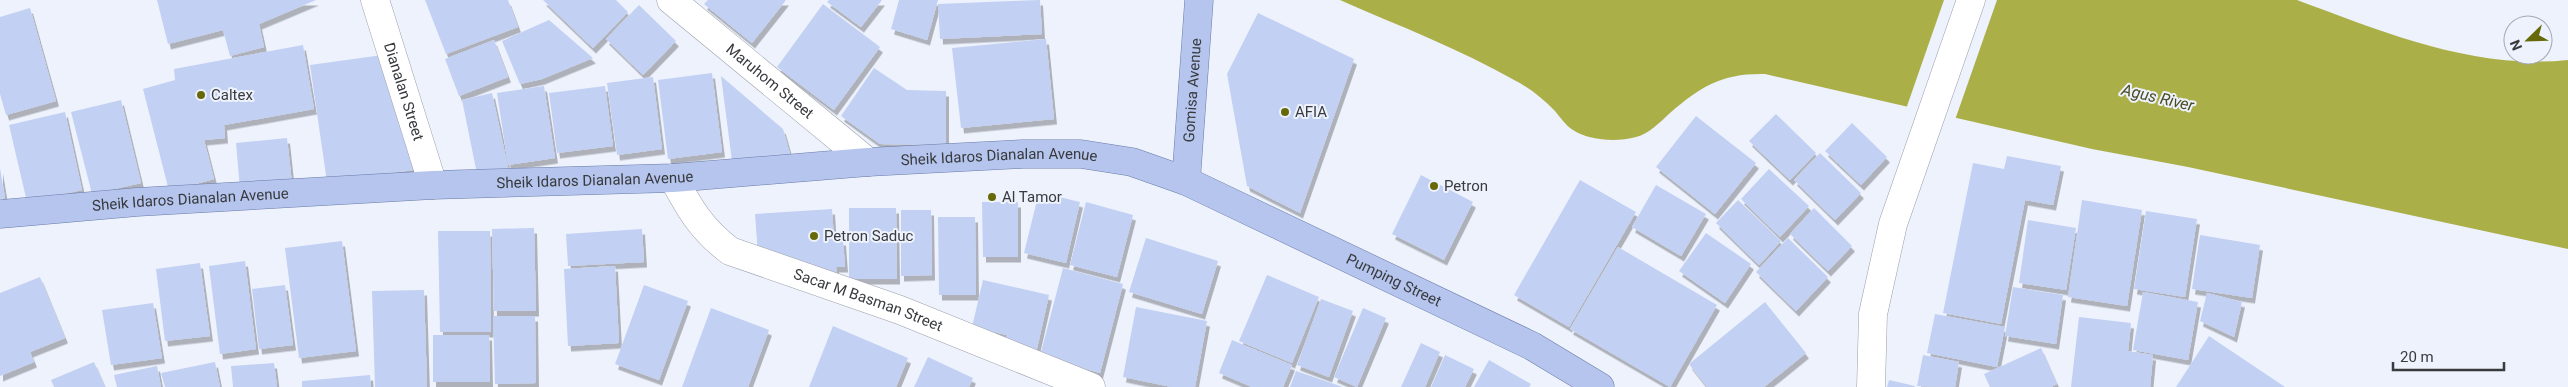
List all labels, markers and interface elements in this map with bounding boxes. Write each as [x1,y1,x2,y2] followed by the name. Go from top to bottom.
[2503,15,2553,65] north arrow
[2507,37,2525,53] text: N
[1180,38,1205,143] street label: Gomisa Avenue
[380,40,428,143] street label: Dianalan Street
[722,40,817,123] street label: Maruhom Street
[2119,80,2197,115] water label: Agus River
[211,86,253,104] place label: Caltex
[195,89,207,101] marker: Caltex
[1295,103,1327,121] place label: AFIA
[1279,106,1291,118] marker: AFIA
[900,145,1099,169] street label: Sheik Idaros Dianalan Avenue
[496,167,694,192] street label: Sheik Idaros Dianalan Avenue
[1444,177,1488,195] place label: Petron
[1428,180,1440,192] marker: Petron
[91,184,289,215] street label: Sheik Idaros Dianalan Avenue
[1002,188,1062,206] place label: Al Tamor
[986,191,998,203] marker: Al Tamor
[824,227,914,245] place label: Petron Saduc
[808,230,820,242] marker: Petron Saduc
[1343,250,1444,310] street label: Pumping Street
[791,265,945,335] street label: Sacar M Basman Street
[2393,340,2504,372] scale bar
[2400,348,2434,366] text: 20 m

